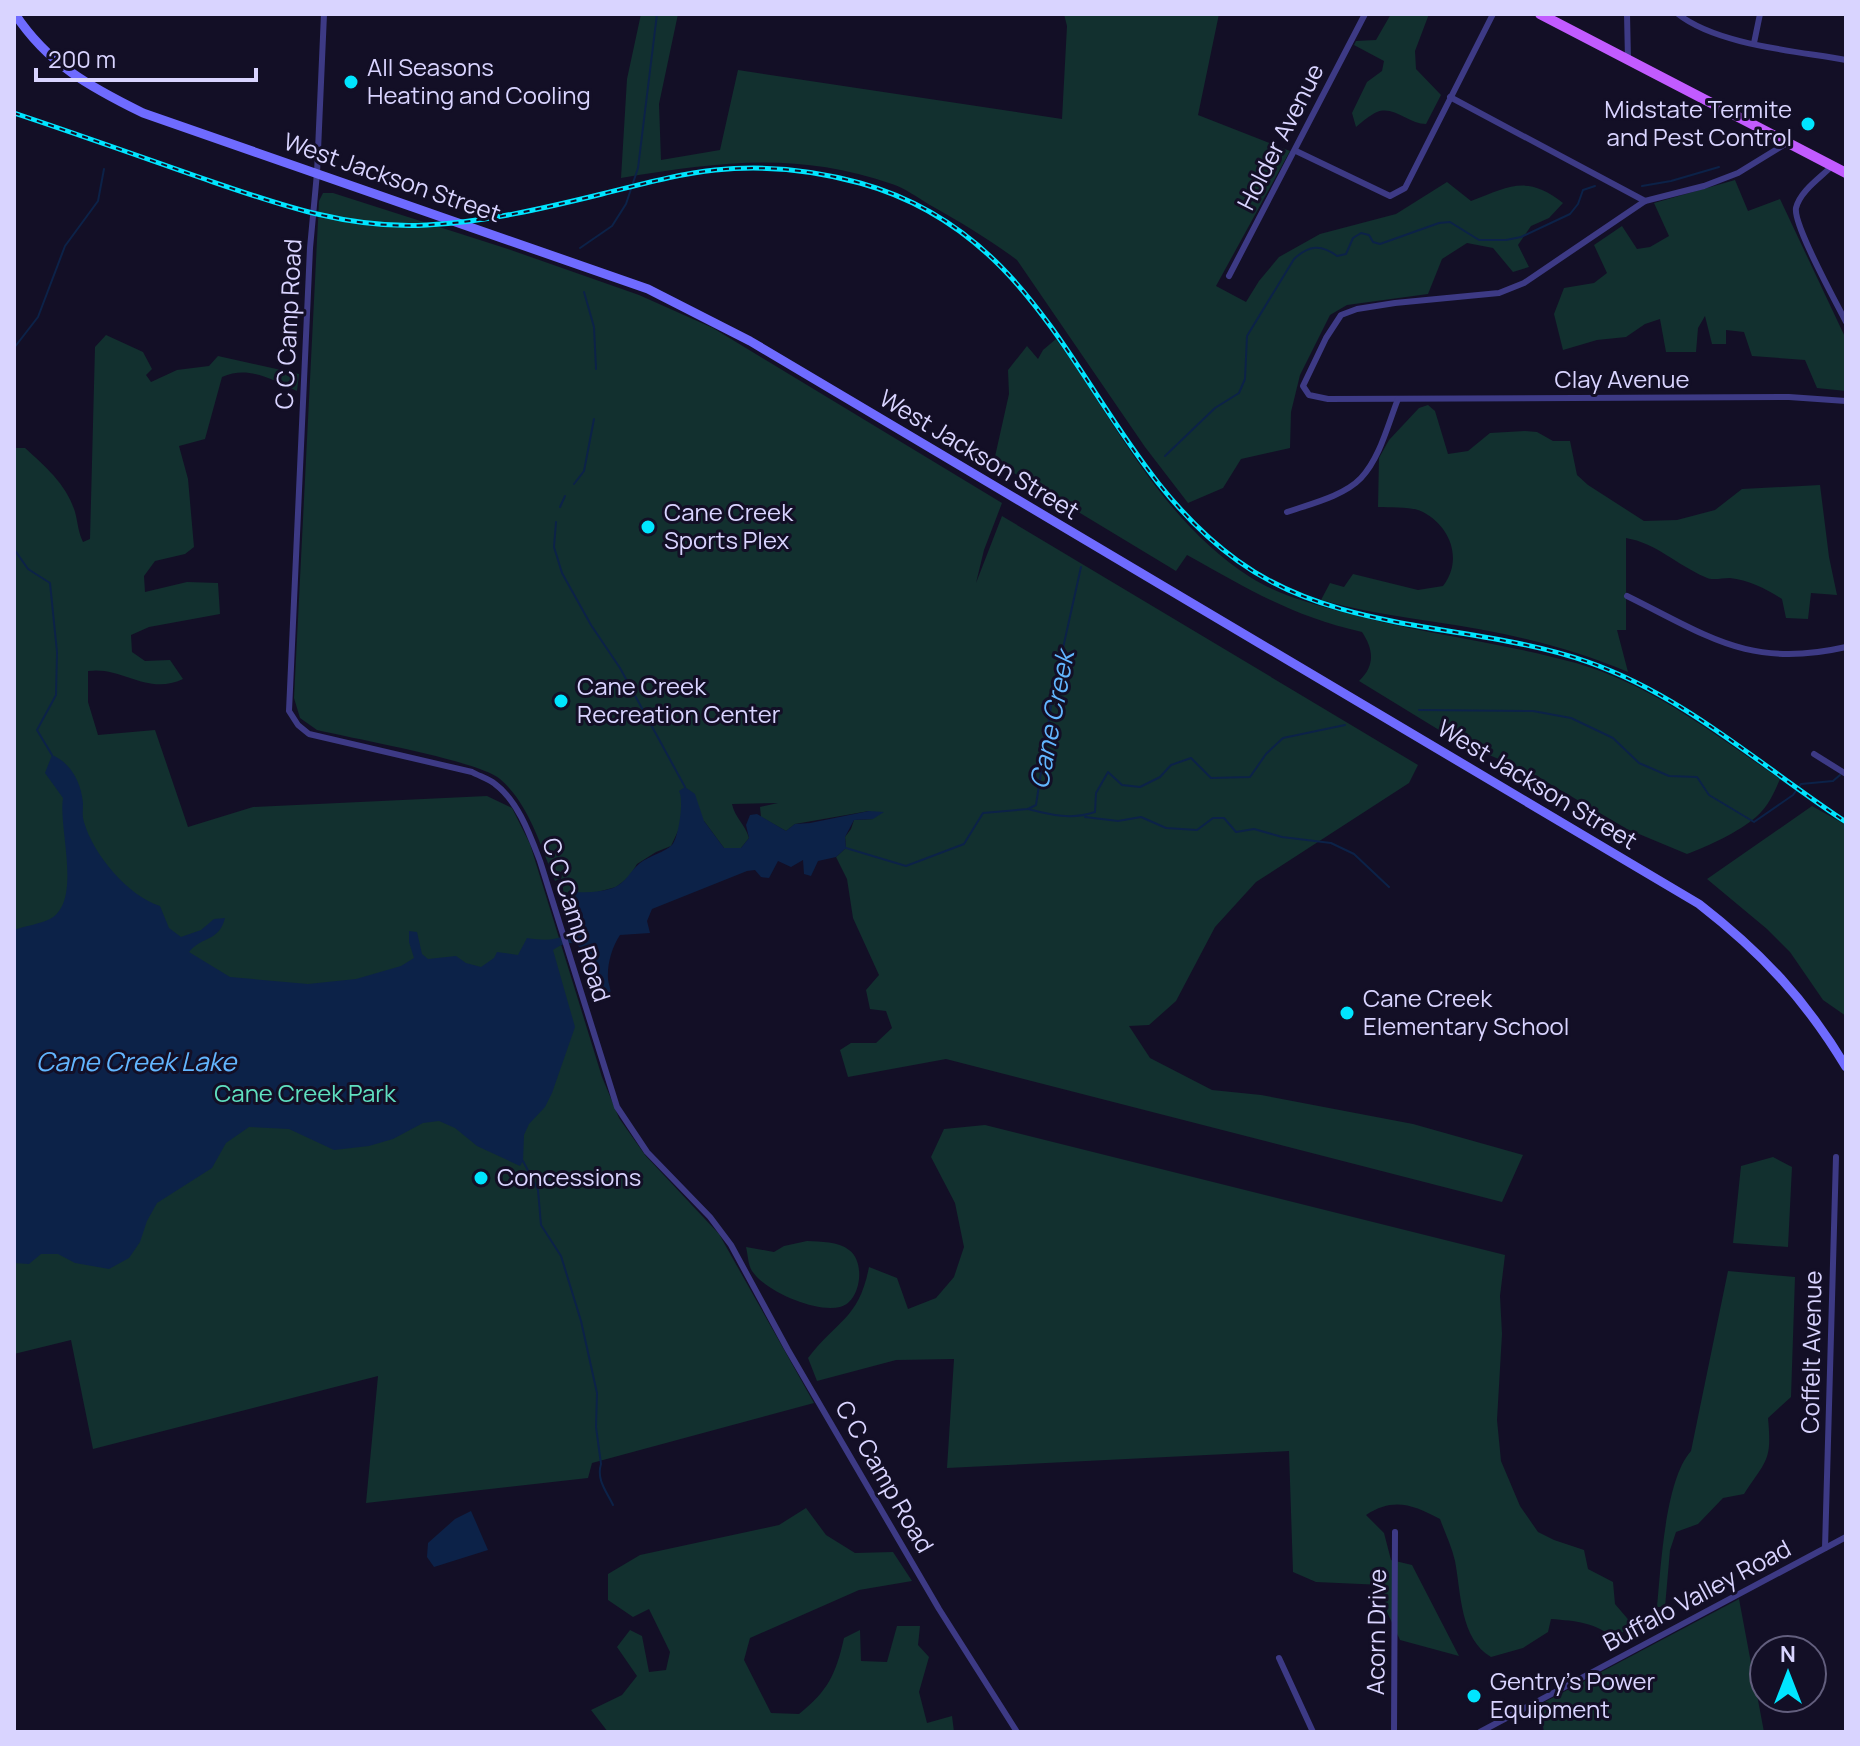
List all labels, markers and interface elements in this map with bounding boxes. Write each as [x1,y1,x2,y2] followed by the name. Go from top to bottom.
[36,32,256,82] scale bar
[48,42,116,75] text: 200 m
[367,50,591,111] place label: All Seasons Heating and Cooling
[1229,58,1331,215] street label: Holder Avenue
[342,73,360,91] marker: All Seasons Heating and Cooling
[1604,92,1792,153] place label: Midstate Termite and Pest Control
[1799,115,1817,133] marker: Midstate Termite and Pest Control
[279,124,506,229] street label: West Jackson Street
[267,238,308,410] street label: C C Camp Road
[1554,362,1690,395] street label: Clay Avenue
[874,381,1086,527] street label: West Jackson Street
[664,495,794,556] place label: Cane Creek Sports Plex
[639,518,657,536] marker: Cane Creek Sports Plex
[1020,644,1083,792] water label: Cane Creek
[577,669,781,730] place label: Cane Creek Recreation Center
[552,692,570,710] marker: Cane Creek Recreation Center
[1432,711,1644,857] street label: West Jackson Street
[535,833,619,1006] street label: C C Camp Road
[1363,981,1569,1042] place label: Cane Creek Elementary School
[1338,1004,1356,1022] marker: Cane Creek Elementary School
[36,1043,238,1079] water label: Cane Creek Lake
[214,1076,397,1109] park label: Cane Creek Park
[497,1160,641,1193] place label: Concessions
[472,1169,490,1187] marker: Concessions
[1793,1270,1828,1434] street label: Coffelt Avenue
[828,1394,942,1558] street label: C C Camp Road
[1596,1531,1796,1658] street label: Buffalo Valley Road
[1358,1569,1393,1695] street label: Acorn Drive
[1748,1634,1828,1714] north arrow
[1780,1639,1796,1669] text: N
[1490,1664,1656,1725] place label: Gentry's Power Equipment
[1465,1687,1483,1705] marker: Gentry's Power Equipment

